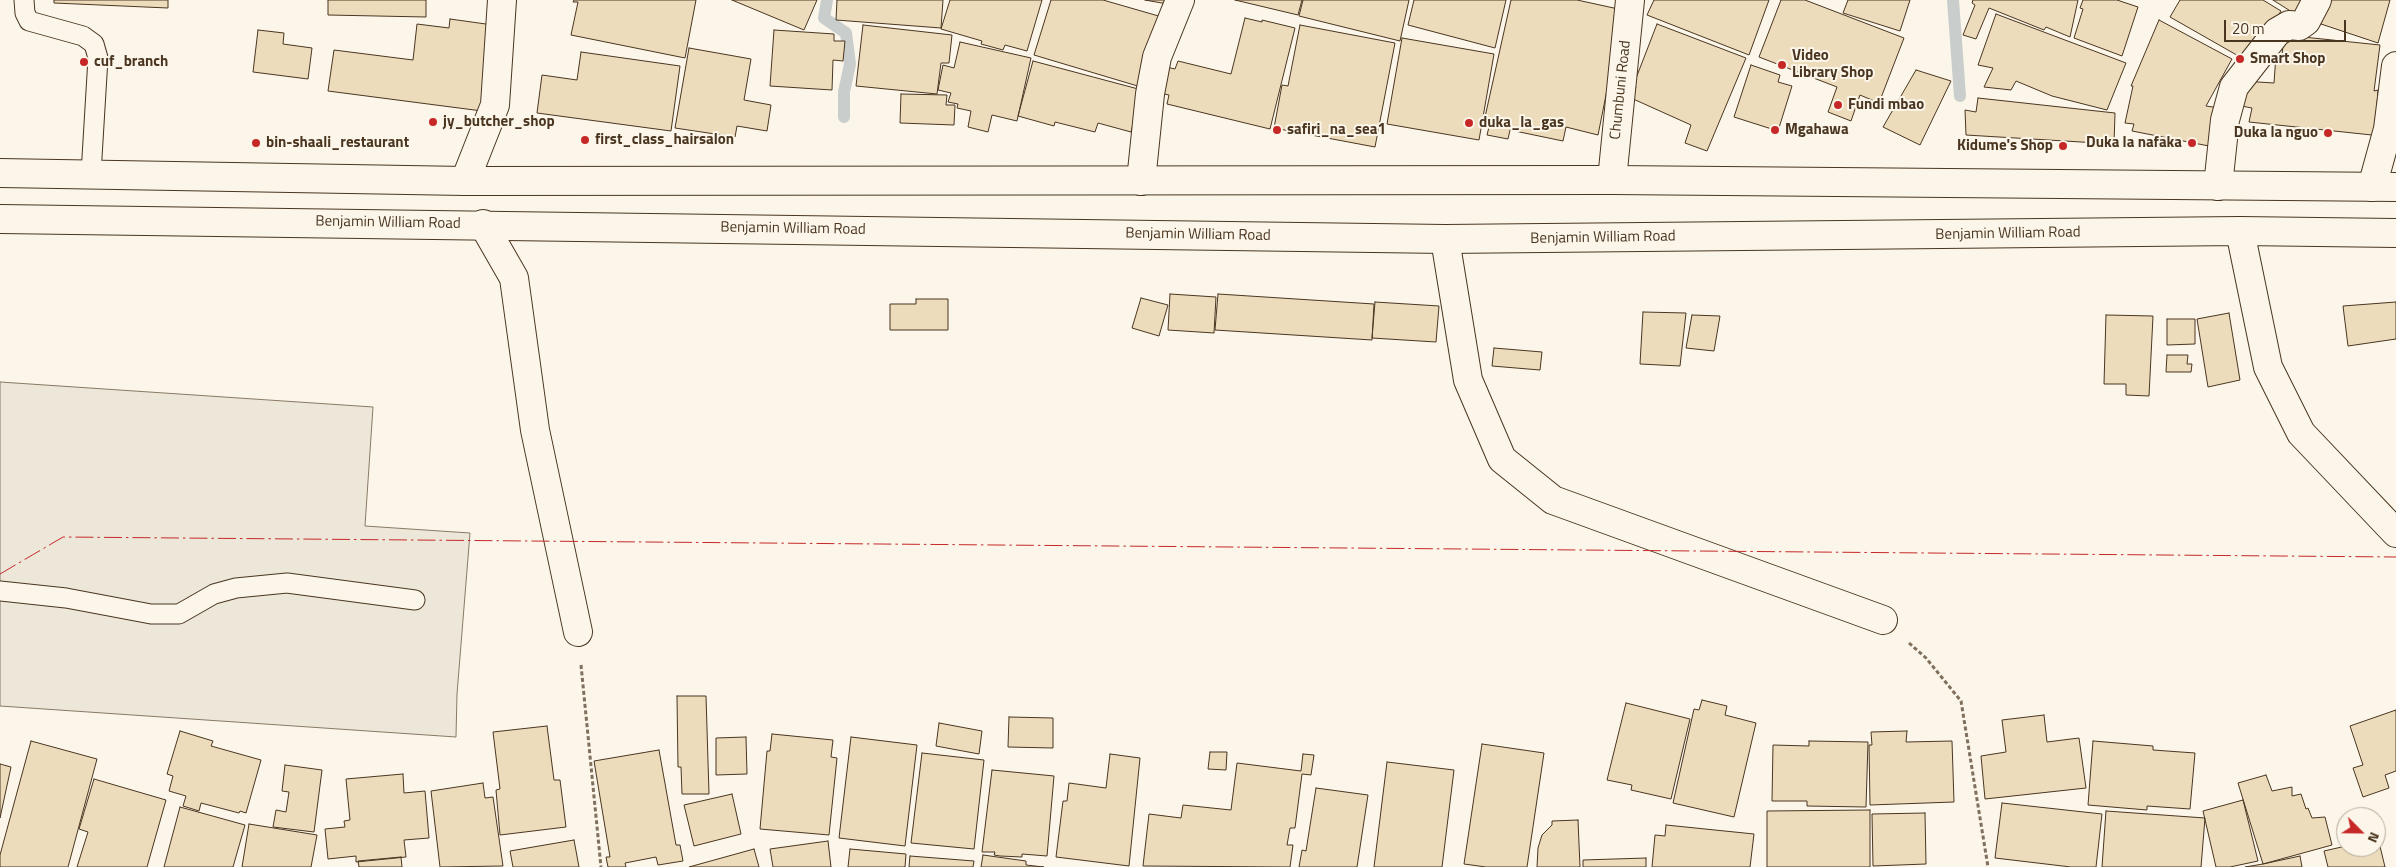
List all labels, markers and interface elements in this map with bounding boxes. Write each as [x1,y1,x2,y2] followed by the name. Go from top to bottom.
[2226,10,2348,42] scale bar
[2232,17,2265,40] text: 20 m
[1607,39,1635,141] street label: Chumbuni Road
[1792,47,1873,82] place label: Video Library Shop
[2250,50,2325,68] place label: Smart Shop
[94,53,168,71] place label: cuf_branch
[2234,53,2246,65] marker: Smart Shop
[78,56,90,68] marker: cuf_branch
[1776,59,1788,71] marker: Video Library Shop
[1848,96,1924,114] place label: Fundi mbao
[1832,99,1844,111] marker: Fundi mbao
[443,113,555,131] place label: jy_butcher_shop
[1479,114,1564,132] place label: duka_la_gas
[427,116,439,128] marker: jy_butcher_shop
[1463,117,1475,129] marker: duka_la_gas
[1287,121,1386,139] place label: safiri_na_sea1
[1785,121,1849,139] place label: Mgahawa
[1271,124,1283,136] marker: safiri_na_sea1
[1769,124,1781,136] marker: Mgahawa
[2234,124,2318,142] place label: Duka la nguo
[2322,127,2334,139] marker: Duka la nguo
[595,131,734,149] place label: first_class_hairsalon
[266,134,409,152] place label: bin-shaali_restaurant
[579,134,591,146] marker: first_class_hairsalon
[2086,134,2182,152] place label: Duka la nafaka
[250,137,262,149] marker: bin-shaali_restaurant
[1957,137,2053,155] place label: Kidume's Shop
[2186,137,2198,149] marker: Duka la nafaka
[2057,140,2069,152] marker: Kidume's Shop
[315,213,461,233] street label: Benjamin William Road
[720,219,866,239] street label: Benjamin William Road
[1935,224,2081,244] street label: Benjamin William Road
[1125,225,1271,245] street label: Benjamin William Road
[1530,228,1676,248] street label: Benjamin William Road
[2336,807,2386,857] north arrow
[2363,829,2386,846] text: N

